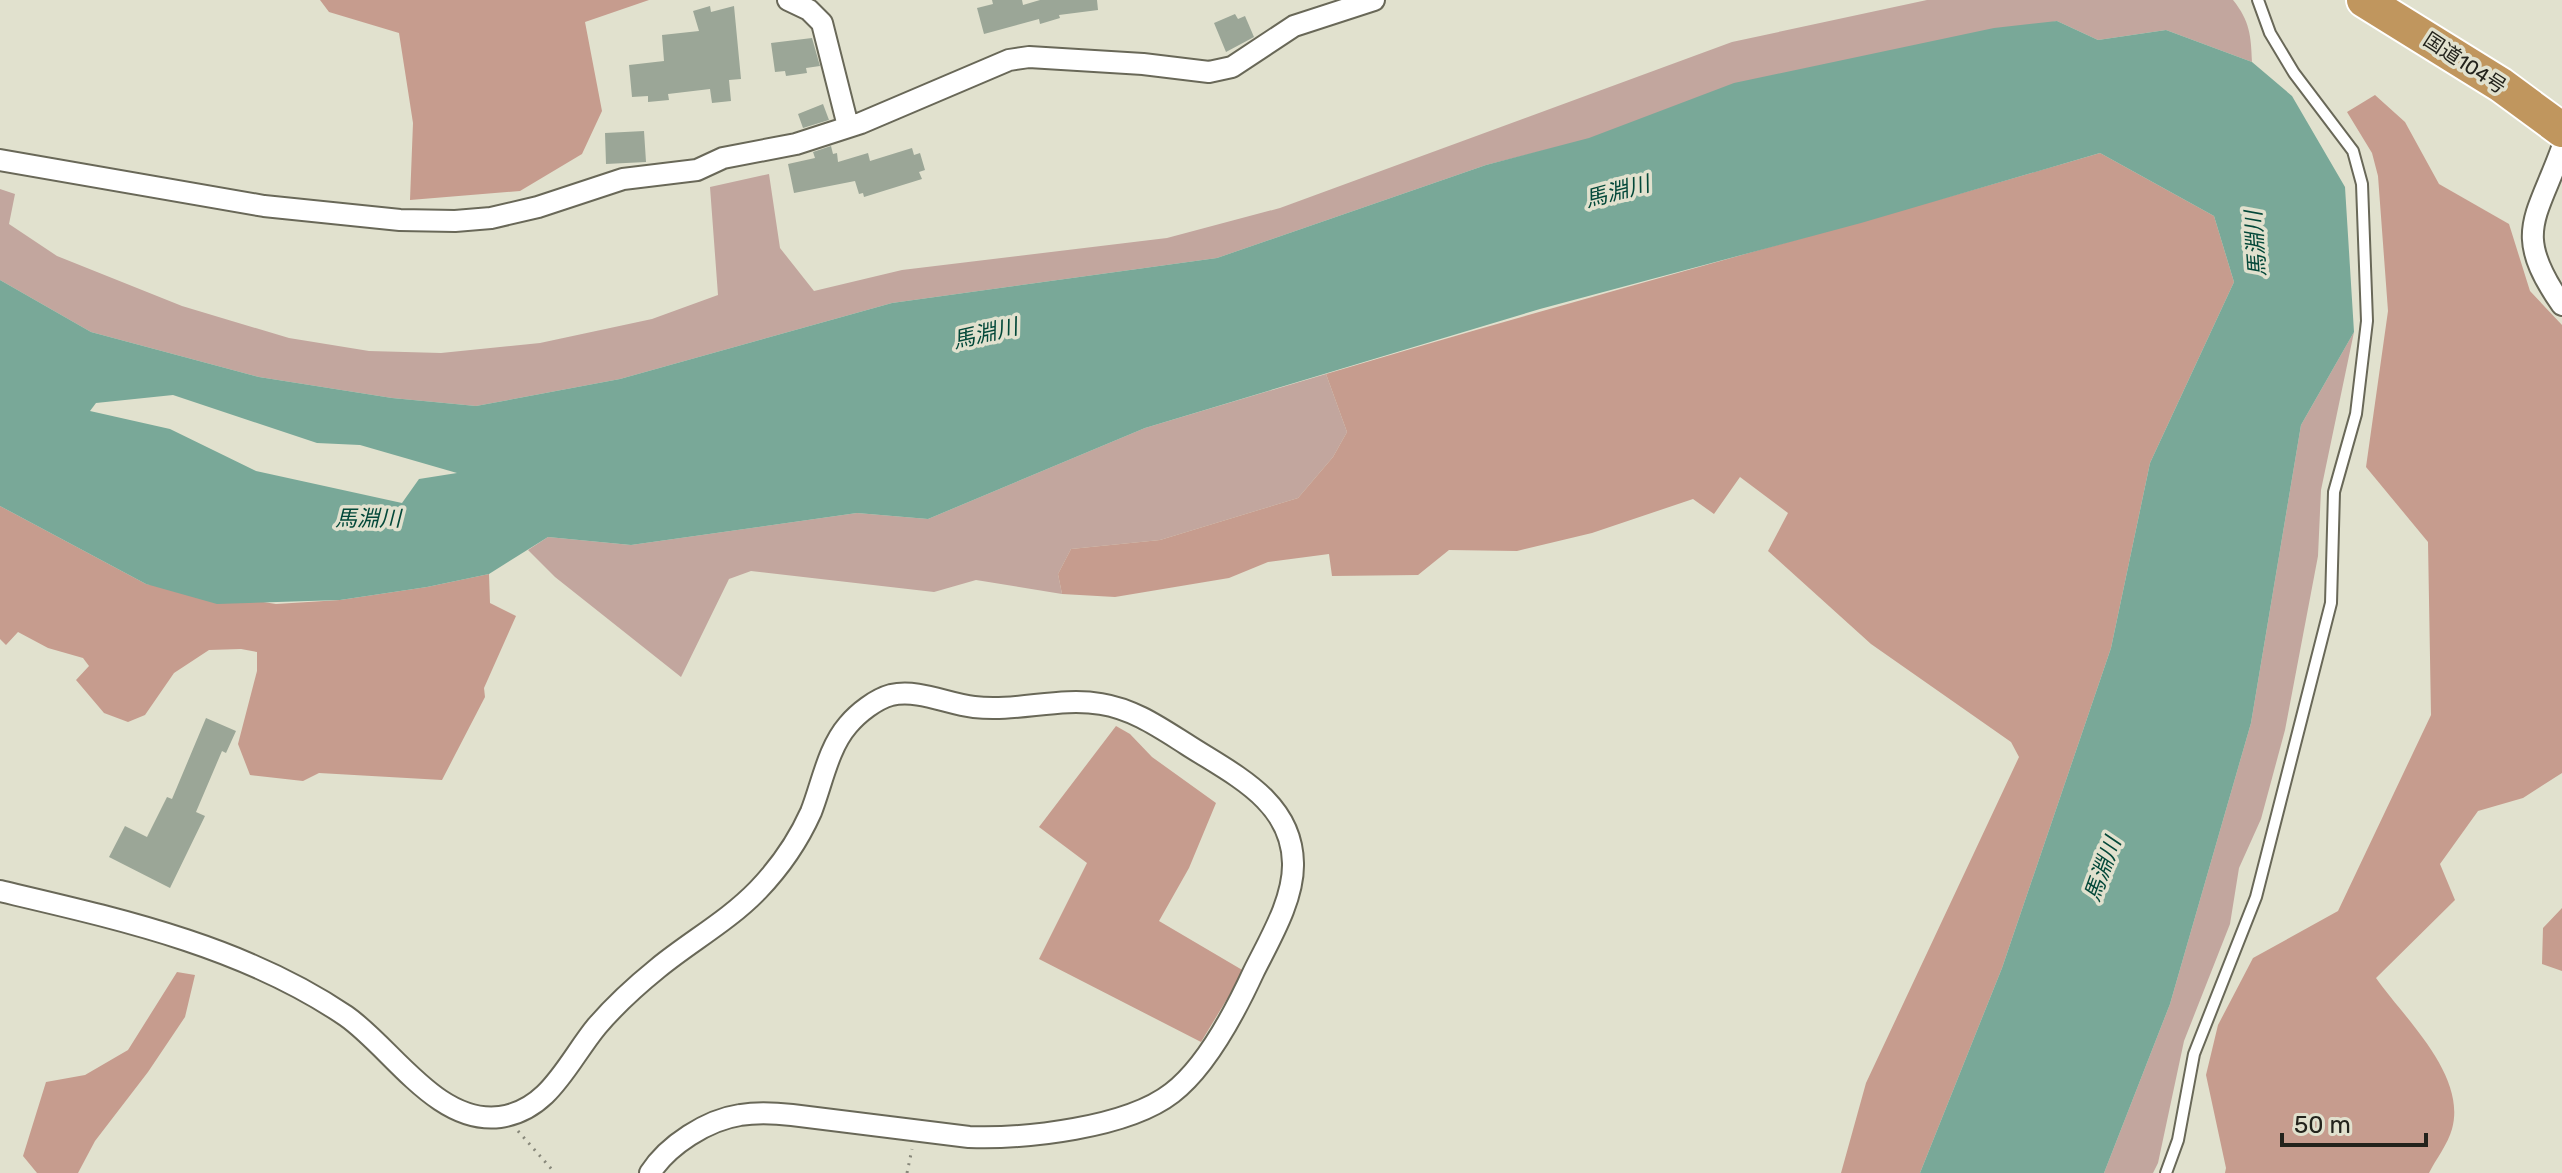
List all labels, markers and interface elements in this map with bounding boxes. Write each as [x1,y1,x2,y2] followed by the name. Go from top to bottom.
[2419,27,2511,99] street label: 国道104号
[1582,169,1654,213] water label: 馬淵川
[2240,208,2271,278] water label: 馬淵川
[950,312,1022,354] water label: 馬淵川
[335,505,403,532] water label: 馬淵川
[2078,832,2127,905] water label: 馬淵川
[2282,1097,2426,1147] scale bar
[2294,1111,2351,1139] text: 50 m

